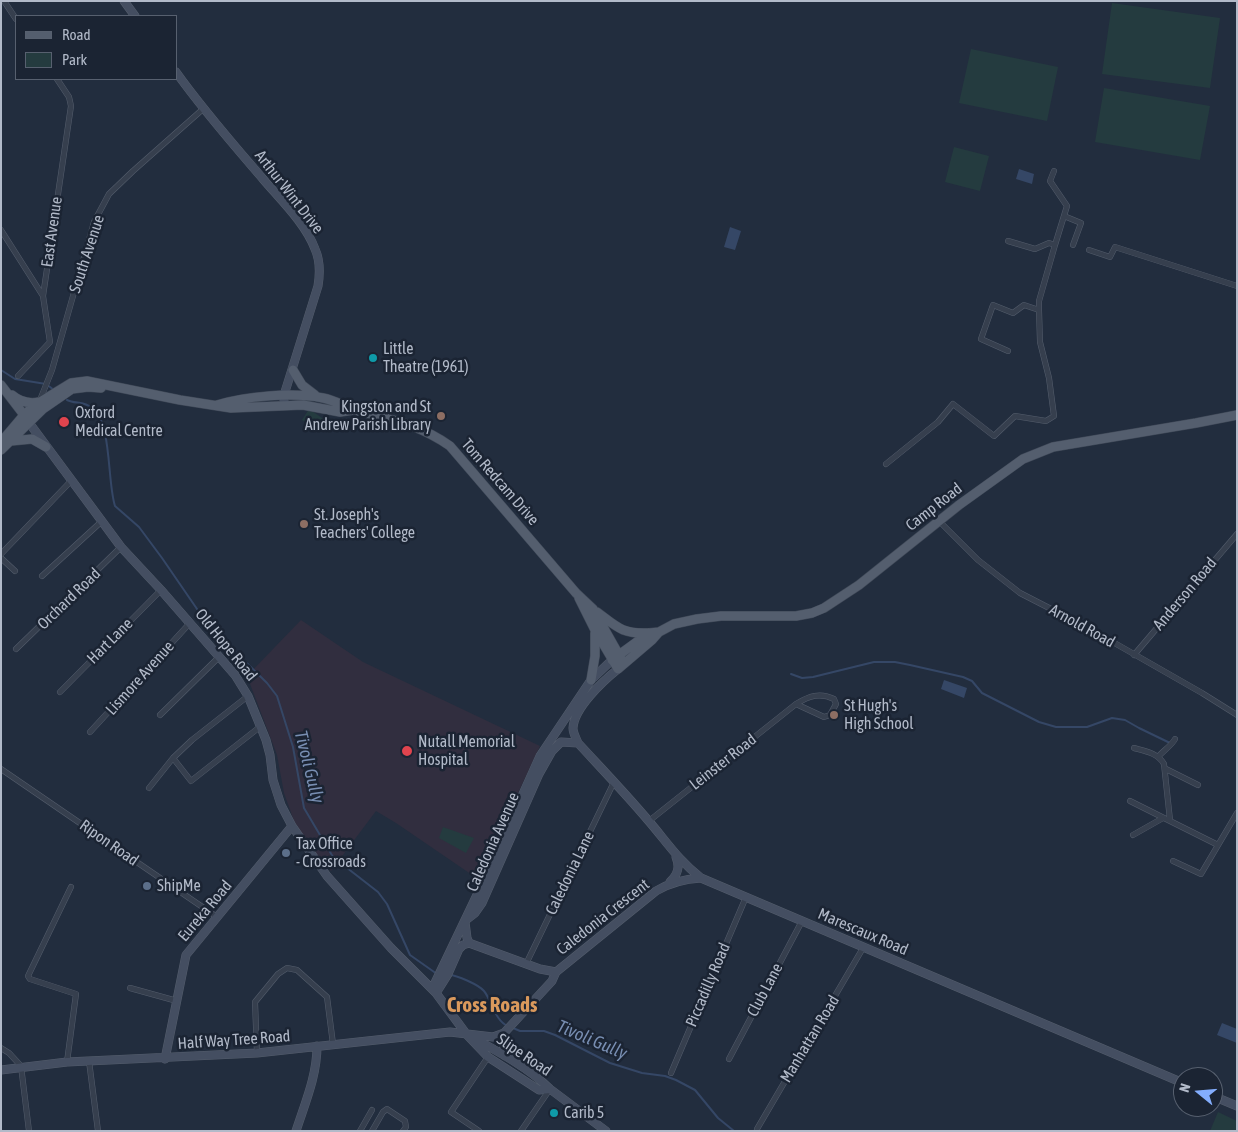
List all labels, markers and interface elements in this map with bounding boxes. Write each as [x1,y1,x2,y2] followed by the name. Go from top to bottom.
[15,15,178,80] legend
[62,26,91,43] text: Road
[62,51,87,68] text: Park
[251,147,327,237] street label: Arthur Wint Drive
[38,196,66,268] street label: East Avenue
[65,213,109,295] street label: South Avenue
[383,339,469,377] place label: Little Theatre (1961)
[367,352,379,364] marker: Little Theatre (1961)
[305,397,431,435] place label: Kingston and St Andrew Parish Library
[75,403,163,441] place label: Oxford Medical Centre
[435,410,447,422] marker: Kingston and St Andrew Parish Library
[57,415,71,429] marker: Oxford Medical Centre
[457,435,543,529] street label: Tom Redcam Drive
[902,479,966,535] street label: Camp Road
[314,505,415,543] place label: St. Joseph's Teachers' College
[298,518,310,530] marker: St. Joseph's Teachers' College
[1149,554,1221,634] street label: Anderson Road
[33,564,105,634] street label: Orchard Road
[1046,600,1118,652] street label: Arnold Road
[191,605,261,685] street label: Old Hope Road
[83,614,137,668] street label: Hart Lane
[102,637,178,719] street label: Lismore Avenue
[844,696,913,734] place label: St Hugh's High School
[828,709,840,721] marker: St Hugh's High School
[290,729,328,805] water label: Tivoli Gully
[686,730,760,794] street label: Leinster Road
[418,732,515,770] place label: Nutall Memorial Hospital
[400,744,414,758] marker: Nutall Memorial Hospital
[463,790,523,894] street label: Caledonia Avenue
[76,816,142,870] street label: Ripon Road
[541,828,599,918] street label: Caledonia Lane
[296,834,366,872] place label: Tax Office - Crossroads
[280,847,292,859] marker: Tax Office - Crossroads
[553,875,653,959] street label: Caledonia Crescent
[157,876,201,896] place label: ShipMe
[174,877,236,945] street label: Eureka Road
[141,880,153,892] marker: ShipMe
[815,904,911,960] street label: Marescaux Road
[682,940,734,1030] street label: Piccadilly Road
[743,960,787,1020] street label: Club Lane
[447,992,537,1018] district label: Cross Roads
[776,992,844,1086] street label: Manhattan Road
[554,1016,630,1064] water label: Tivoli Gully
[177,1026,291,1054] street label: Half Way Tree Road
[493,1030,555,1080] street label: Slipe Road
[1173,1067,1223,1117] north arrow
[1176,1082,1193,1094] text: N
[564,1103,604,1123] place label: Carib 5
[548,1107,560,1119] marker: Carib 5

